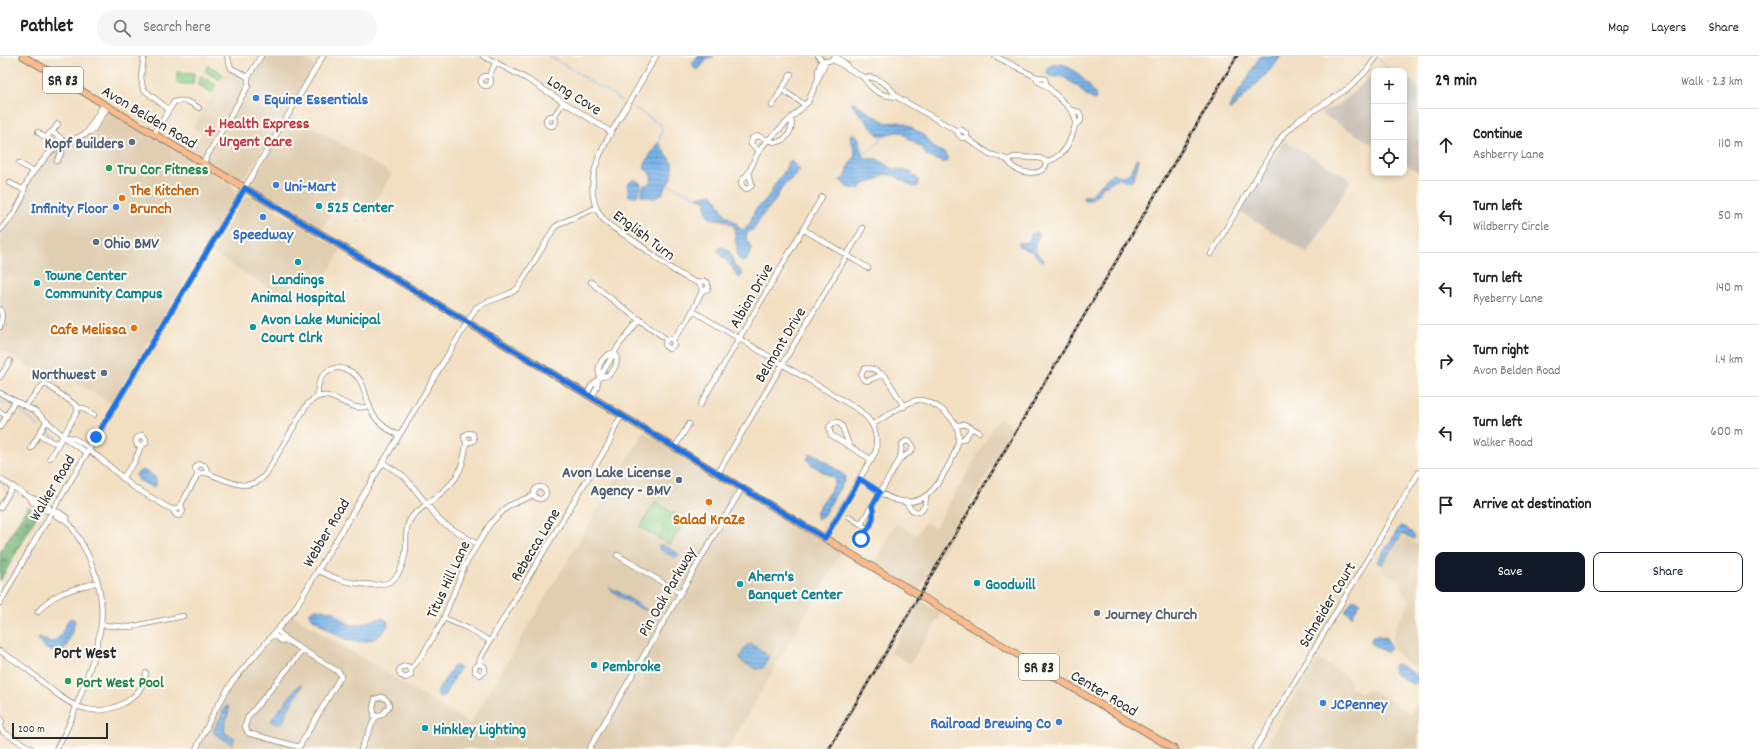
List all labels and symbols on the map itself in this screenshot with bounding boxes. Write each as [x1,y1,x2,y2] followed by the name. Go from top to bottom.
[43,67,83,93] road number: SR 83
[542,70,605,122] street label: Long Cove
[97,81,201,156] street label: Avon Belden Road
[264,89,369,112] place label: Equine Essentials
[251,93,261,103] marker: Equine Essentials
[219,113,310,154] place label: Health Express Urgent Care
[204,125,216,137] marker: Health Express Urgent Care
[44,133,124,156] place label: Kopf Builders
[127,137,137,147] marker: Kopf Builders
[117,159,209,182] place label: Tru Cor Fitness
[104,163,114,173] marker: Tru Cor Fitness
[284,176,336,199] place label: Uni-Mart
[130,180,199,221] place label: The Kitchen Brunch
[271,180,281,190] marker: Uni-Mart
[117,193,127,203] marker: The Kitchen Brunch
[327,197,395,220] place label: 525 Center
[31,198,109,221] place label: Infinity Floor
[314,201,324,211] marker: 525 Center
[111,202,121,212] marker: Infinity Floor
[608,205,679,267] street label: English Turn
[258,212,268,222] marker: Speedway
[233,224,295,247] place label: Speedway
[104,233,159,256] place label: Ohio BMV
[91,237,101,247] marker: Ohio BMV
[293,257,303,267] marker: Landings Animal Hospital
[724,260,780,333] street label: Albion Drive
[45,265,163,306] place label: Towne Center Community Campus
[251,269,345,310] place label: Landings Animal Hospital
[32,278,42,288] marker: Towne Center Community Campus
[750,303,813,387] street label: Belmont Drive
[261,309,381,350] place label: Avon Lake Municipal Court Clrk
[50,319,127,342] place label: Cafe Melissa
[248,322,258,332] marker: Avon Lake Municipal Court Clrk
[129,323,139,333] marker: Cafe Melissa
[32,364,96,387] place label: Northwest
[99,368,109,378] marker: Northwest
[87,428,105,446] route end
[24,451,82,526] street label: Walker Road
[562,462,671,503] place label: Avon Lake License Agency - BMV
[674,475,684,485] marker: Avon Lake License Agency - BMV
[298,495,357,572] street label: Webber Road
[704,497,714,507] marker: Salad KraZe
[505,505,567,586] street label: Rebecca Lane
[673,509,745,532] place label: Salad KraZe
[852,530,870,548] route start
[421,537,477,623] street label: Titus Hill Lane
[633,543,703,641] street label: Pin Oak Parkway
[1294,558,1363,652] street label: Schneider Court
[748,566,843,607] place label: Ahern's Banquet Center
[985,574,1036,597] place label: Goodwill
[972,578,982,588] marker: Goodwill
[735,579,745,589] marker: Ahern's Banquet Center
[1105,604,1197,627] place label: Journey Church
[1092,608,1102,618] marker: Journey Church
[54,643,117,667] district label: Port West
[1019,654,1059,680] road number: SR 83
[602,656,661,679] place label: Pembroke
[589,660,599,670] marker: Pembroke
[1066,665,1142,723] street label: Center Road
[76,672,164,695] place label: Port West Pool
[63,676,73,686] marker: Port West Pool
[1331,694,1389,717] place label: JCPenney
[1318,698,1328,708] marker: JCPenney
[930,713,1051,736] place label: Railroad Brewing Co
[1054,717,1064,727] marker: Railroad Brewing Co
[433,719,526,742] place label: Hinkley Lighting
[12,721,108,740] scale bar
[420,723,430,733] marker: Hinkley Lighting

